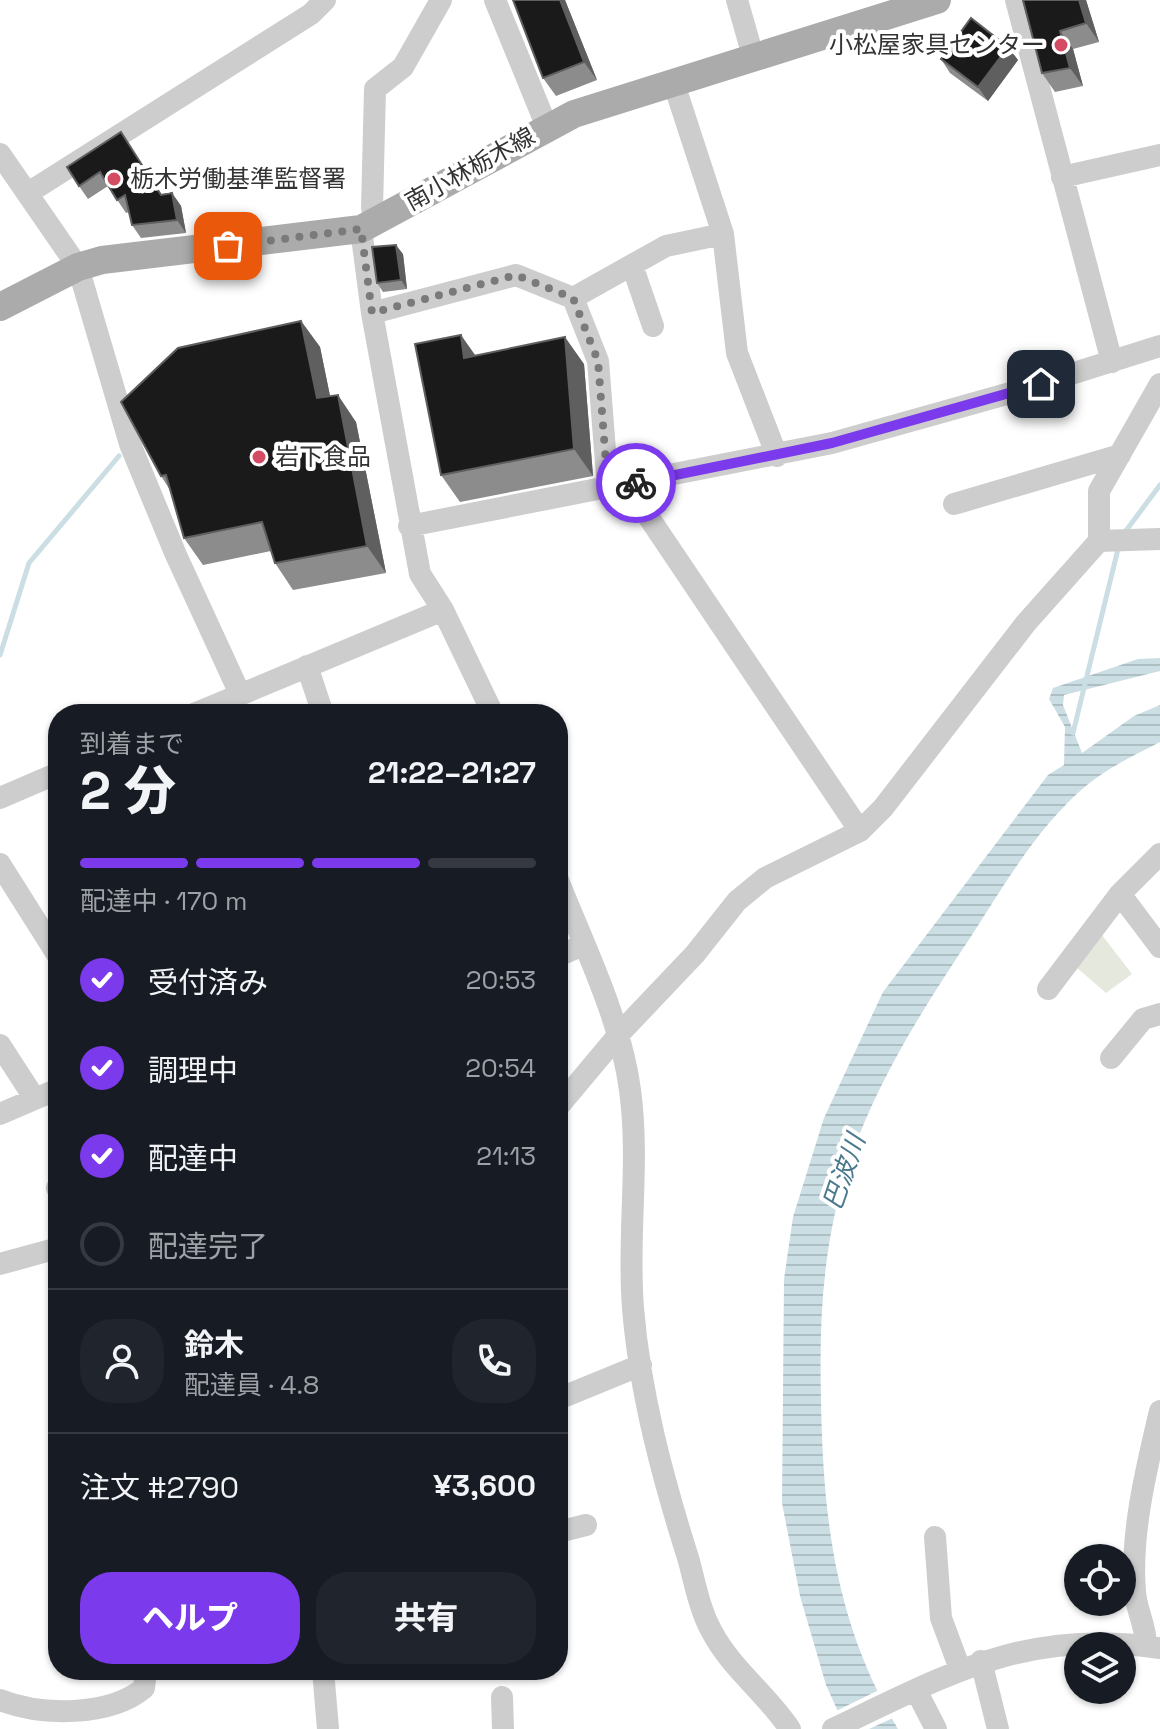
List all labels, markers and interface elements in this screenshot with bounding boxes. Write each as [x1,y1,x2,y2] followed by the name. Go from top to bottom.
[829,29,1045,60] place label: 小松屋家具センター
[1052,36,1070,54] marker: 小松屋家具センター
[399,120,540,217] street label: 南小林栃木線
[130,163,346,194] place label: 栃木労働基準監督署
[105,170,123,188] marker: 栃木労働基準監督署
[194,212,262,280] pin
[206,224,250,268] icon: bag
[1007,350,1075,418] pin
[1019,362,1063,406] icon: home
[275,441,371,472] place label: 岩下食品
[596,443,676,523] courier
[250,448,268,466] marker: 岩下食品
[614,461,658,505] icon: bike
[80,727,184,761] text: 到着まで
[368,753,536,792] text: 21:22–21:27
[80,758,176,824] text: 2 分
[80,884,247,918] text: 配達中 · 170 m
[80,958,124,1002] icon: check
[148,963,268,1002] text: 受付済み
[466,963,536,997] text: 20:53
[80,1046,124,1090] icon: check
[148,1051,238,1090] text: 調理中
[465,1051,536,1085] text: 20:54
[815,1127,874,1214] water label: 巴波川
[80,1134,124,1178] icon: check
[148,1139,238,1178] text: 配達中
[476,1139,536,1173] text: 21:13
[148,1227,268,1266] text: 配達完了
[80,1319,164,1403] button: person
[452,1319,536,1403] button: phone
[184,1325,244,1364] text: 鈴木
[184,1368,319,1402] text: 配達員 · 4.8
[433,1466,536,1505] text: ¥3,600
[80,1468,239,1507] text: 注文 #2790
[1064,1544,1136,1704] map controls
[1064,1544,1136,1616] button: locate
[80,1572,300,1664] button: ヘルプ
[316,1572,536,1664] button: 共有
[1064,1632,1136,1704] button: layers

